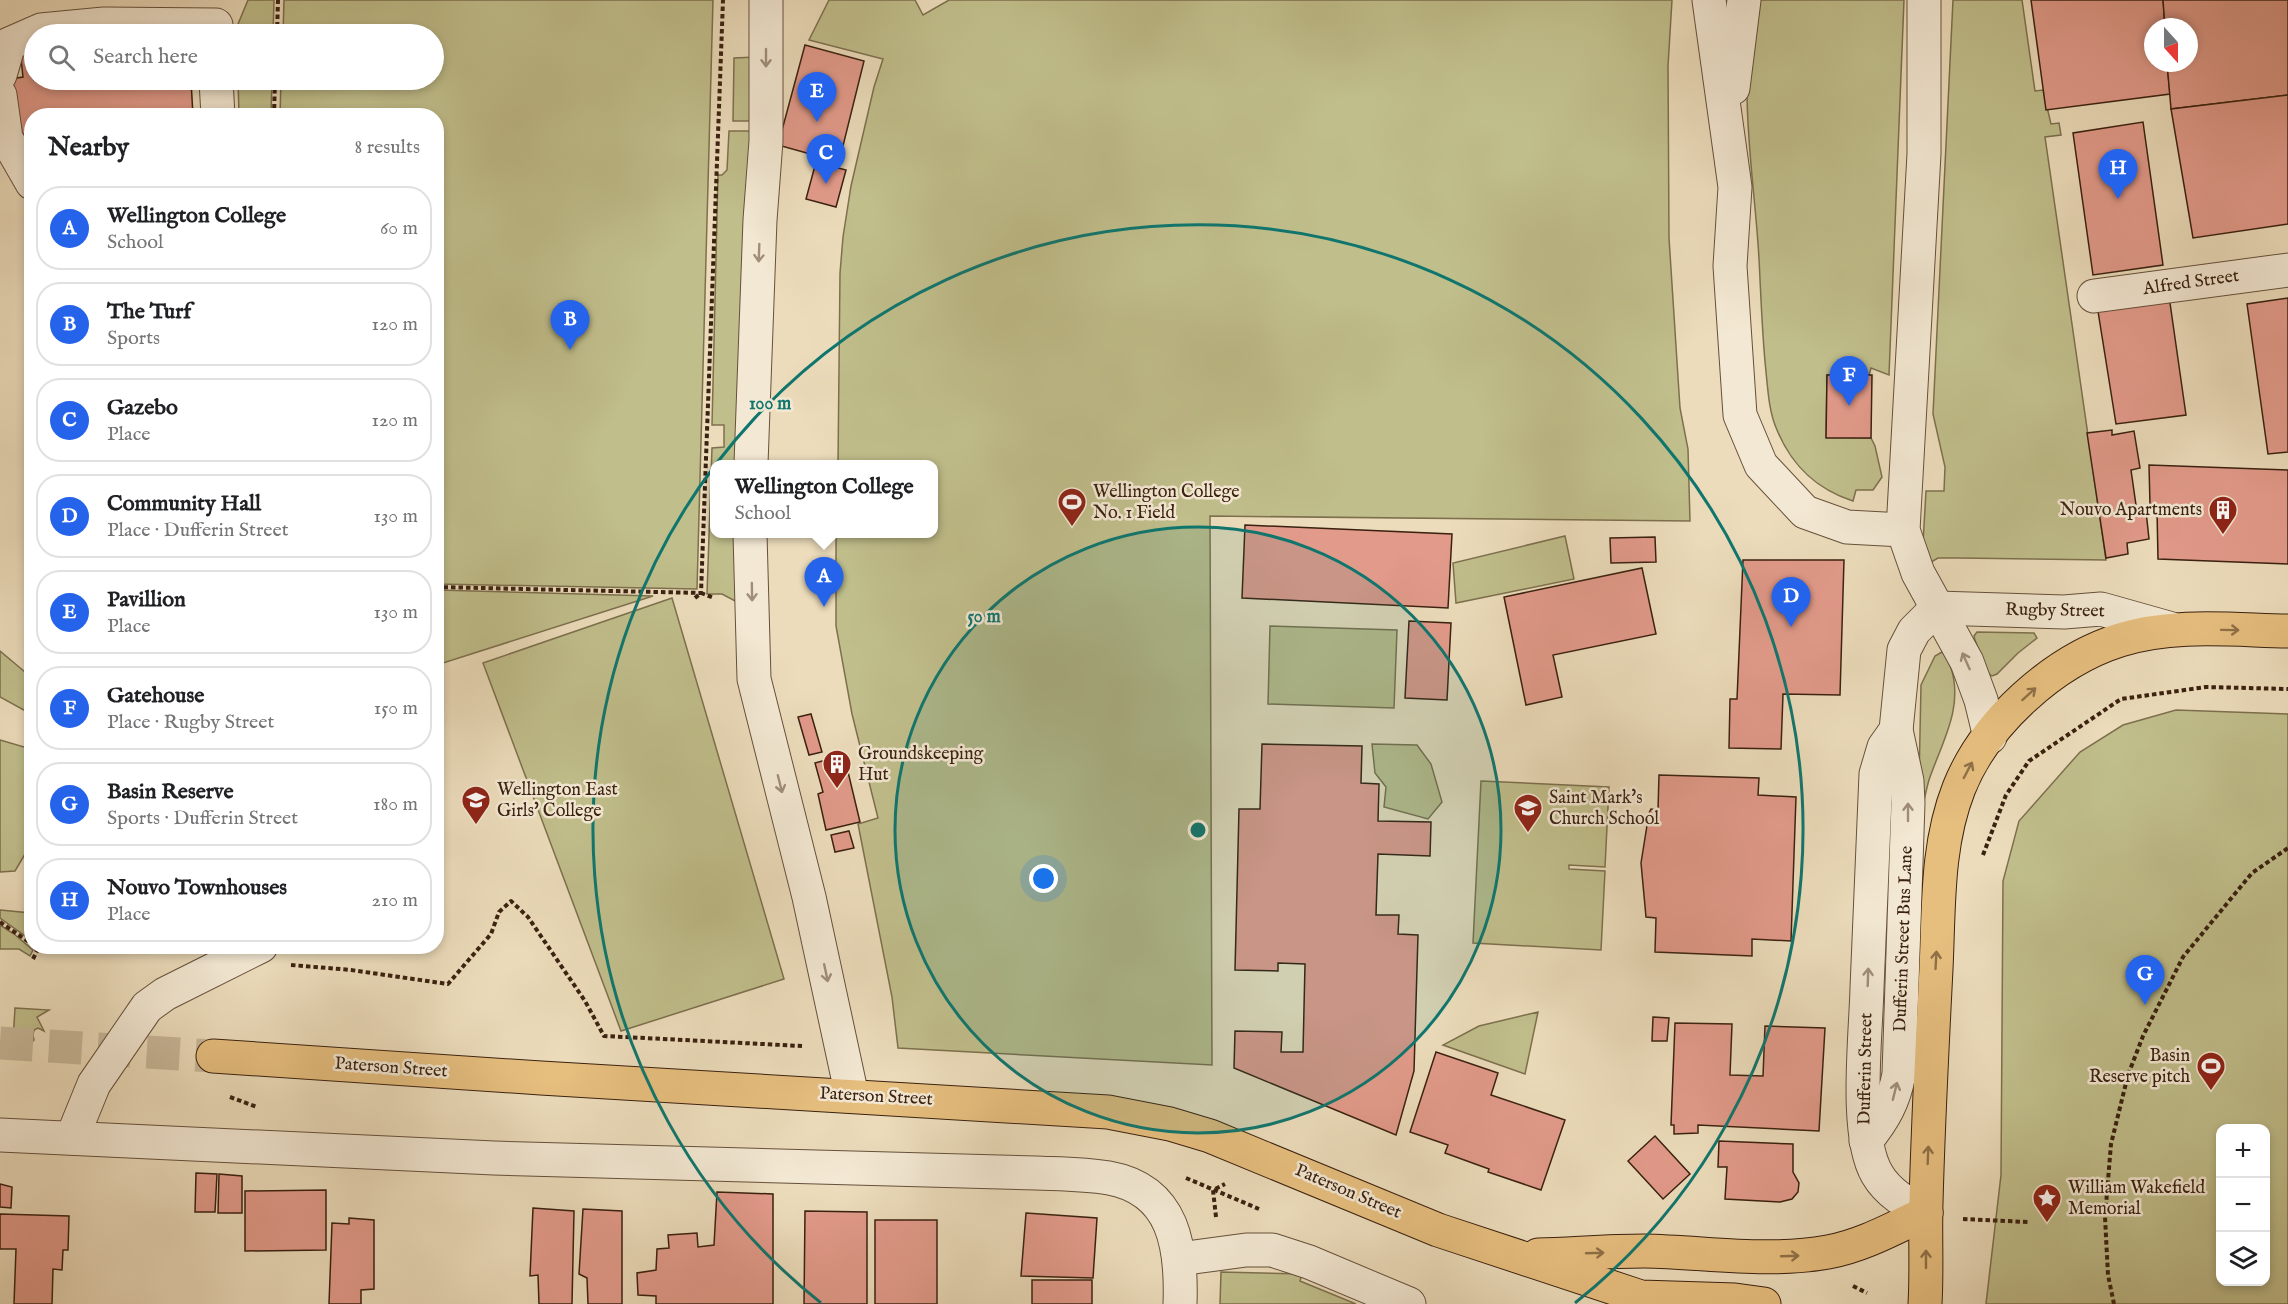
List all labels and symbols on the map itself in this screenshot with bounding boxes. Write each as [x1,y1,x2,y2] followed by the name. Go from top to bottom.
[2144,18,2198,72] north arrow
[760,48,772,68] one-way arrow
[798,72,836,122] pin: E
[806,134,846,184] pin: C
[2098,150,2138,199] pin: H
[753,243,764,263] one-way arrow
[2141,265,2241,301] street label: Alfred Street
[550,300,590,350] pin: B
[1830,356,1868,406] pin: F
[749,393,791,416] text: 100 m
[1093,481,1239,525] place label: Wellington College No. 1 Field
[1056,486,1088,528] sports icon: Wellington College No. 1 Field
[2207,494,2239,536] building icon: Nouvo Apartments
[2060,499,2202,522] place label: Nouvo Apartments
[804,558,844,607] pin: A
[1772,578,1810,627] pin: D
[746,581,757,601] one-way arrow
[2005,599,2105,623] street label: Rugby Street
[967,606,1001,629] text: 50 m
[2219,624,2239,636] one-way arrow
[1960,653,1971,671] one-way arrow
[2022,687,2037,701] one-way arrow
[858,743,984,787] place label: Groundskeeping Hut
[821,748,853,790] building icon: Groundskeeping Hut
[1963,761,1975,779] one-way arrow
[775,774,787,793] one-way arrow
[497,779,618,823] place label: Wellington East Girls' College
[460,784,492,826] school or university icon: Wellington East Girls' College
[1549,787,1659,831] place label: Saint Mark's Church School
[1512,792,1544,834] school or university icon: Saint Mark's Church School
[1902,803,1914,823] one-way arrow
[1188,820,1208,840] centre of rings
[1889,846,1919,1032] street label: Dufferin Street Bus Lane
[1029,864,1058,893] your location
[1931,951,1942,971] one-way arrow
[2126,956,2164,1005] pin: G
[820,964,832,983] one-way arrow
[1862,968,1873,988] one-way arrow
[1854,1013,1878,1125] street label: Dufferin Street
[2089,1045,2190,1089] place label: Basin Reserve pitch
[2195,1050,2227,1092] sports icon: Basin Reserve pitch
[334,1053,448,1083] street label: Paterson Street
[1890,1081,1902,1100] one-way arrow
[819,1083,933,1111] street label: Paterson Street
[1922,1145,1933,1165] one-way arrow
[1291,1159,1405,1225] street label: Paterson Street
[2068,1177,2205,1221] place label: William Wakefield Memorial
[2031,1182,2063,1224] place icon: William Wakefield Memorial
[1584,1247,1604,1258] one-way arrow
[1920,1249,1932,1269] one-way arrow
[1779,1250,1799,1261] one-way arrow

